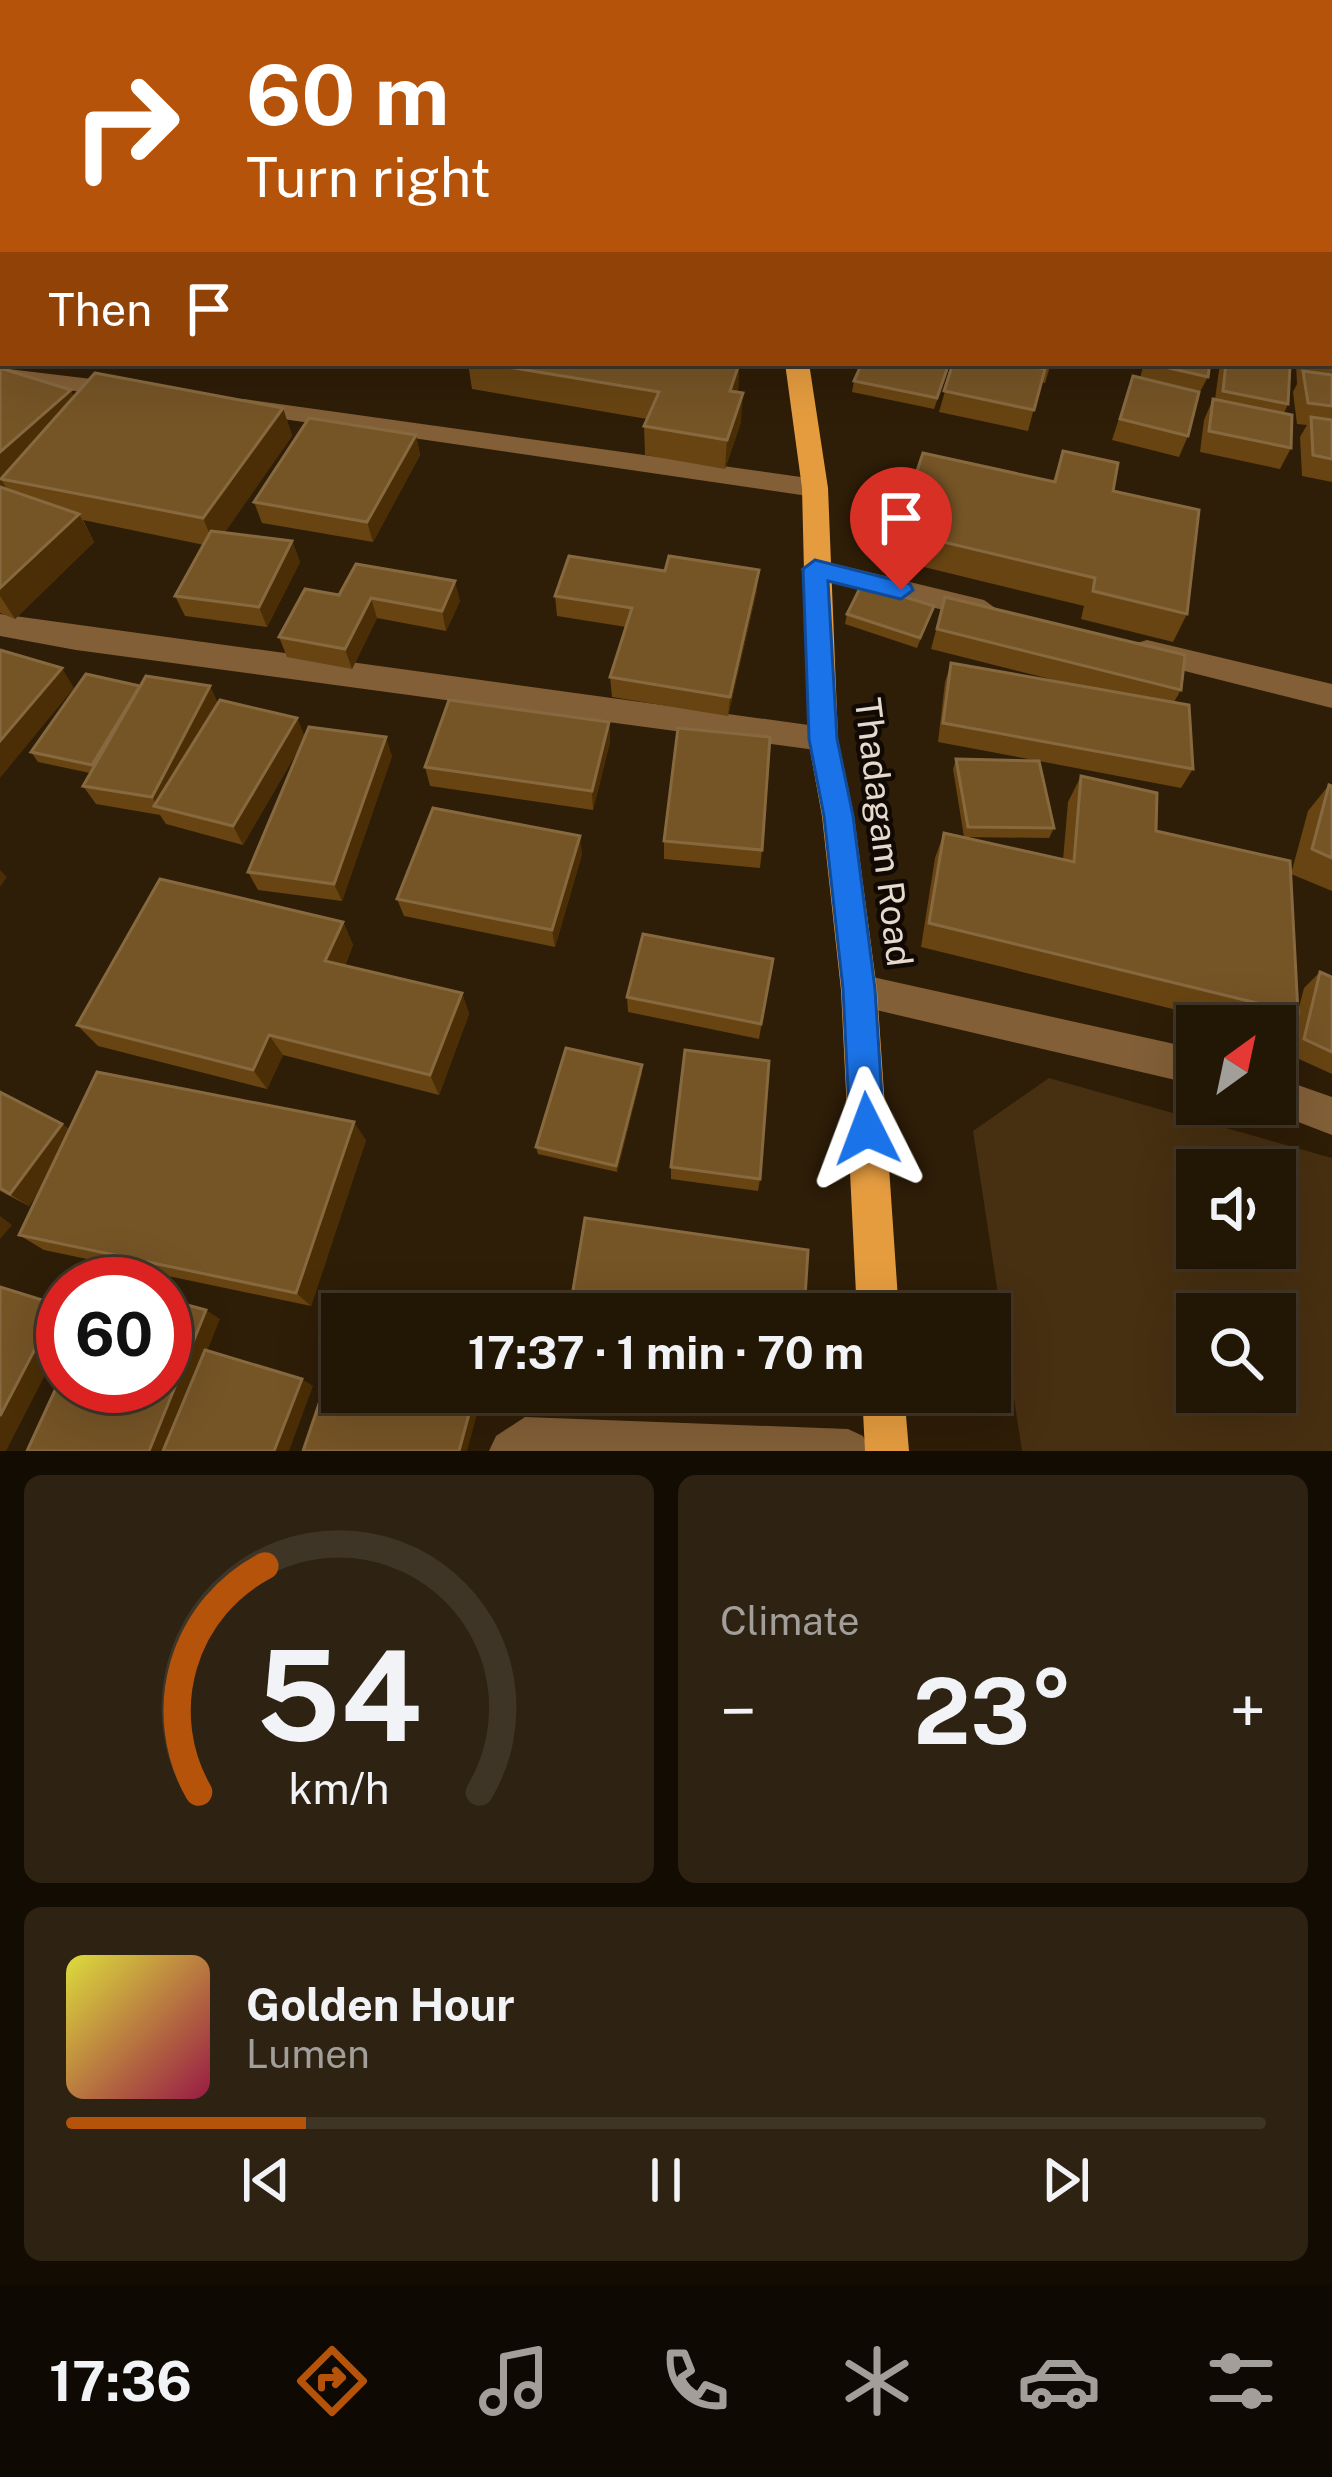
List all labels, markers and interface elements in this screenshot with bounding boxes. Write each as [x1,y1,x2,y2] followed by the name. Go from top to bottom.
[246,45,450,144] text: 60 m
[48,48,204,204] icon: right
[246,146,491,209] text: Turn right
[176,276,242,342] icon: arrive
[48,283,152,336] text: Then
[850,467,952,590] pin
[868,485,934,551] icon: arrive
[847,695,921,969] street label: Thadagam Road
[1176,1005,1296,1125] north arrow
[1176,1005,1296,1413] map controls
[804,1066,930,1192] position arrow
[1176,1149,1296,1269] button: sound
[36,1257,192,1413] speed limit sign: 60
[1176,1293,1296,1413] button: search
[468,1326,864,1379] text: 17:37 · 1 min · 70 m
[720,1598,860,1644] text: Climate
[256,1622,422,1769] text: 54
[913,1658,1073,1764] text: 23°
[720,1672,757,1750] text: −
[1229,1672,1266,1750] text: +
[289,1763,389,1814] text: km/h
[246,1978,515,2031] text: Golden Hour
[246,2031,370,2077] text: Lumen
[233,2147,299,2213] icon: previous
[633,2147,699,2213] icon: pause
[1033,2147,1099,2213] icon: next
[290,2339,374,2423] icon: directions
[472,2339,556,2423] icon: music
[653,2339,737,2423] icon: phone
[835,2339,919,2423] icon: climate
[1017,2339,1101,2423] icon: car
[1199,2339,1283,2423] icon: filters
[49,2350,192,2413] text: 17:36

